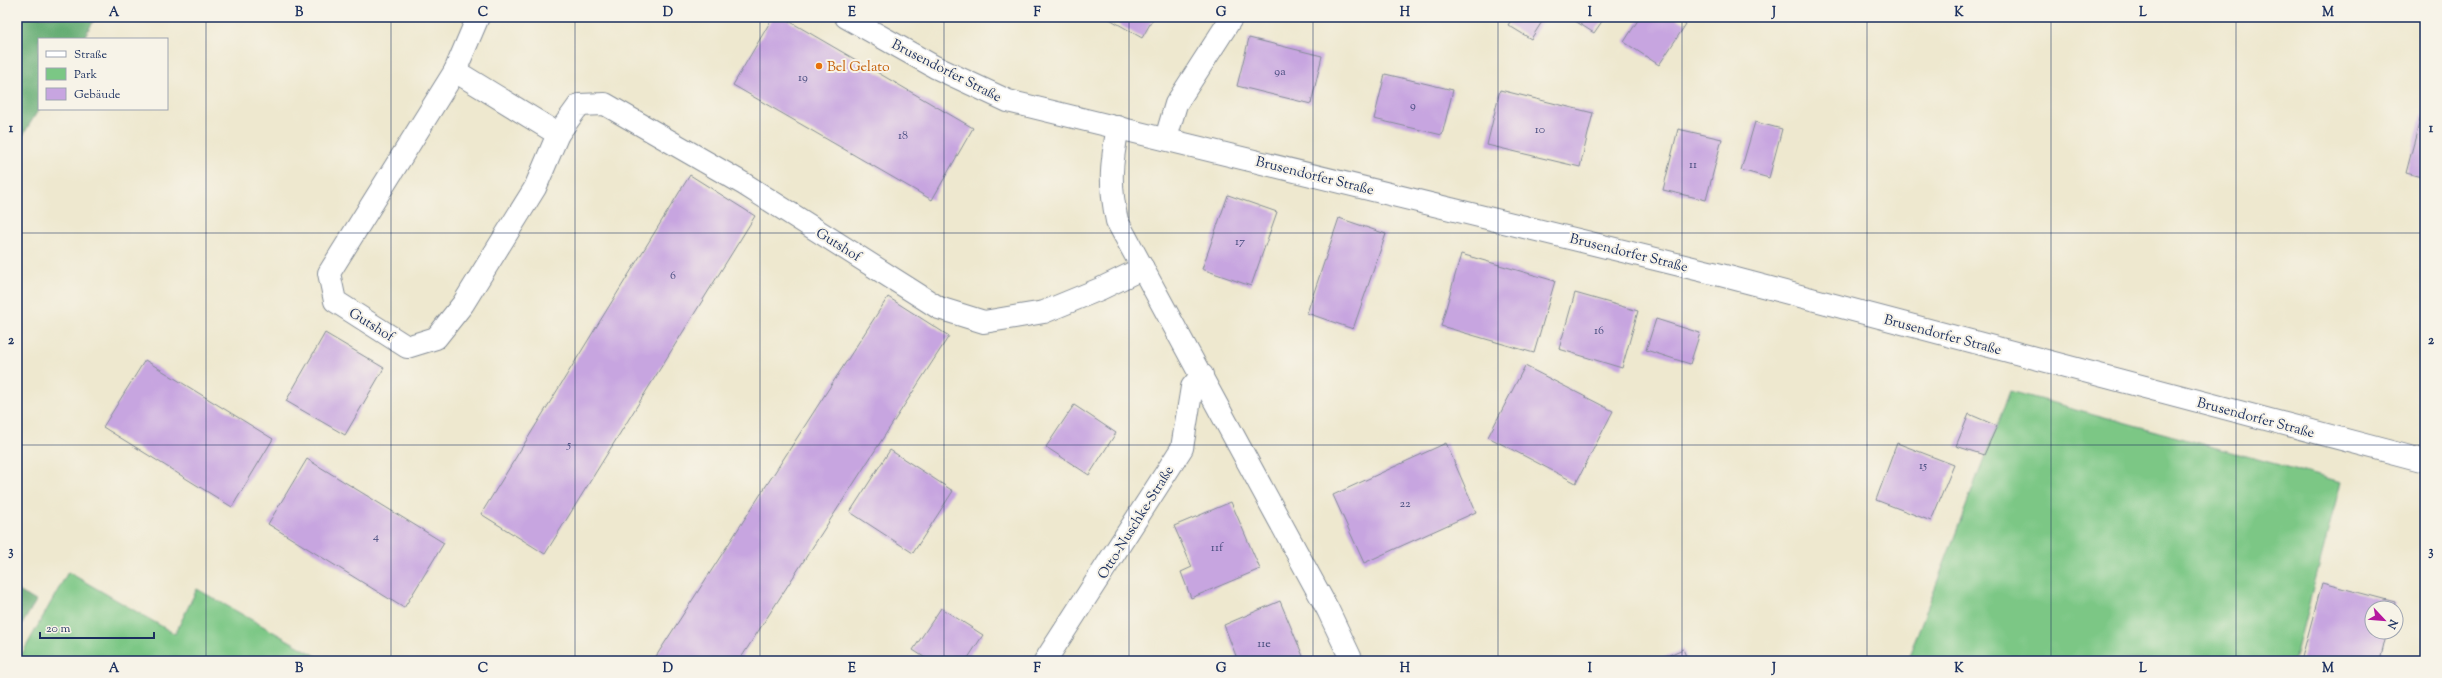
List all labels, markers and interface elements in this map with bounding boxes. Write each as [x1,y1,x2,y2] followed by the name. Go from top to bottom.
[109,4,120,22] text: A
[295,4,304,22] text: B
[478,4,488,22] text: C
[663,4,673,22] text: D
[848,4,856,22] text: E
[1033,4,1041,22] text: F
[1216,4,1227,22] text: G
[1400,4,1411,22] text: H
[1588,4,1593,22] text: I
[1771,4,1776,22] text: J
[1954,4,1964,22] text: K
[2139,4,2147,22] text: L
[2322,4,2334,22] text: M
[888,35,1005,108] street label: Brusendorfer Straße
[38,38,168,110] legend
[74,46,108,64] text: Straße
[827,58,890,78] place label: Bel Gelato
[814,61,824,71] marker: Bel Gelato
[1274,63,1286,81] house number: 9a
[74,66,97,84] text: Park
[798,69,808,87] house number: 19
[74,86,121,104] text: Gebäude
[1410,97,1416,115] house number: 9
[9,120,14,138] text: 1
[2429,120,2434,138] text: 1
[1535,121,1545,139] house number: 10
[898,127,908,145] house number: 18
[1253,153,1376,201] street label: Brusendorfer Straße
[1689,156,1697,174] house number: 11
[811,224,866,268] street label: Gutshof
[1567,230,1690,278] street label: Brusendorfer Straße
[1235,233,1245,251] house number: 17
[670,267,676,285] house number: 6
[344,304,399,348] street label: Gutshof
[1881,311,2004,361] street label: Brusendorfer Straße
[1594,322,1604,340] house number: 16
[8,332,15,350] text: 2
[2428,332,2435,350] text: 2
[2194,394,2317,444] street label: Brusendorfer Straße
[566,436,571,454] house number: 5
[1919,457,1927,475] house number: 15
[1094,463,1180,584] street label: Otto-Nuschke-Straße
[1399,495,1411,513] house number: 22
[373,528,379,546] house number: 4
[1211,539,1224,557] house number: 11f
[8,543,14,561] text: 3
[2428,543,2434,561] text: 3
[2364,600,2404,640] north arrow
[40,614,154,640] scale bar
[2383,616,2402,632] text: N
[46,620,71,638] text: 20 m
[1257,635,1271,653] house number: 11e
[109,660,120,678] text: A
[295,660,304,678] text: B
[478,660,488,678] text: C
[663,660,673,678] text: D
[848,660,856,678] text: E
[1033,660,1041,678] text: F
[1216,660,1227,678] text: G
[1400,660,1411,678] text: H
[1588,660,1593,678] text: I
[1771,660,1776,678] text: J
[1954,660,1964,678] text: K
[2139,660,2147,678] text: L
[2322,660,2334,678] text: M

